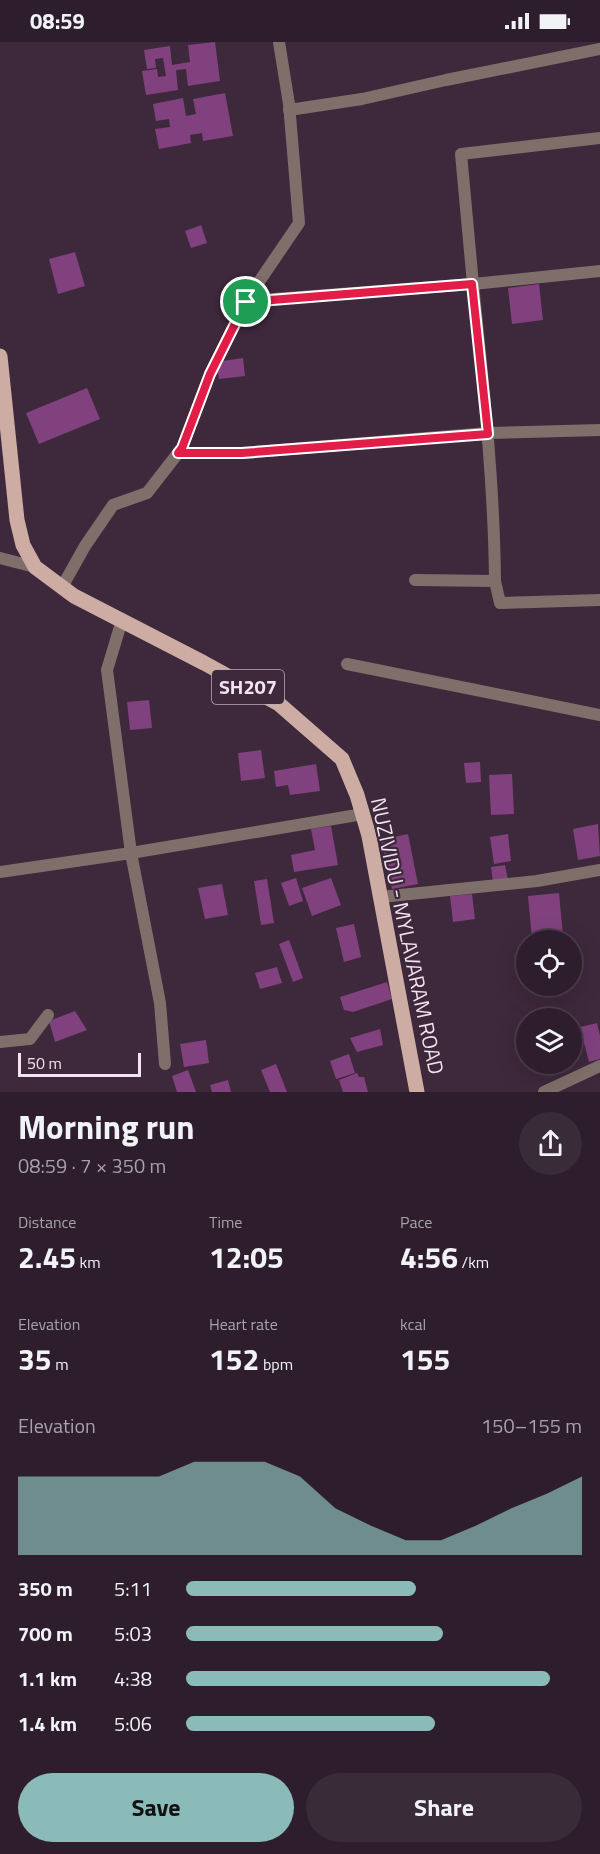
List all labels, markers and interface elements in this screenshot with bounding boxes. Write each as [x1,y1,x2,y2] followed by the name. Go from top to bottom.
[30,4,85,38] text: 08:59
[220,276,271,327] pin
[229,285,262,318] icon: arrive
[212,670,284,704] road number: SH207
[363,794,453,1077] street label: NUZIVIDU - MYLAVARAM ROAD
[516,930,582,1074] map controls
[516,930,582,996] button: locate
[516,1008,582,1074] button: layers
[18,1050,141,1078] scale bar
[27,1051,62,1075] text: 50 m
[18,1102,195,1152] text: Morning run
[519,1112,582,1175] button: share
[18,1150,166,1181] text: 08:59 · 7 × 350 m
[18,1210,76,1234] text: Distance
[209,1210,242,1234] text: Time
[400,1210,432,1234] text: Pace
[18,1234,76,1280] text: 2.45
[209,1234,284,1280] text: 12:05
[400,1234,458,1280] text: 4:56
[76,1250,101,1274] text: km
[458,1250,489,1274] text: /km
[18,1312,80,1336] text: Elevation
[209,1312,278,1336] text: Heart rate
[400,1312,426,1336] text: kcal
[18,1336,52,1382] text: 35
[209,1336,259,1382] text: 152
[400,1336,450,1382] text: 155
[52,1352,69,1376] text: m
[259,1352,293,1376] text: bpm
[18,1410,96,1441] text: Elevation
[481,1410,582,1441] text: 150–155 m
[18,1573,73,1604] text: 350 m
[114,1573,152,1604] text: 5:11
[18,1618,73,1649] text: 700 m
[114,1618,152,1649] text: 5:03
[18,1663,77,1694] text: 1.1 km
[114,1663,152,1694] text: 4:38
[18,1708,77,1739] text: 1.4 km
[114,1708,152,1739] text: 5:06
[18,1773,294,1842] button: Save
[306,1773,582,1842] button: Share

